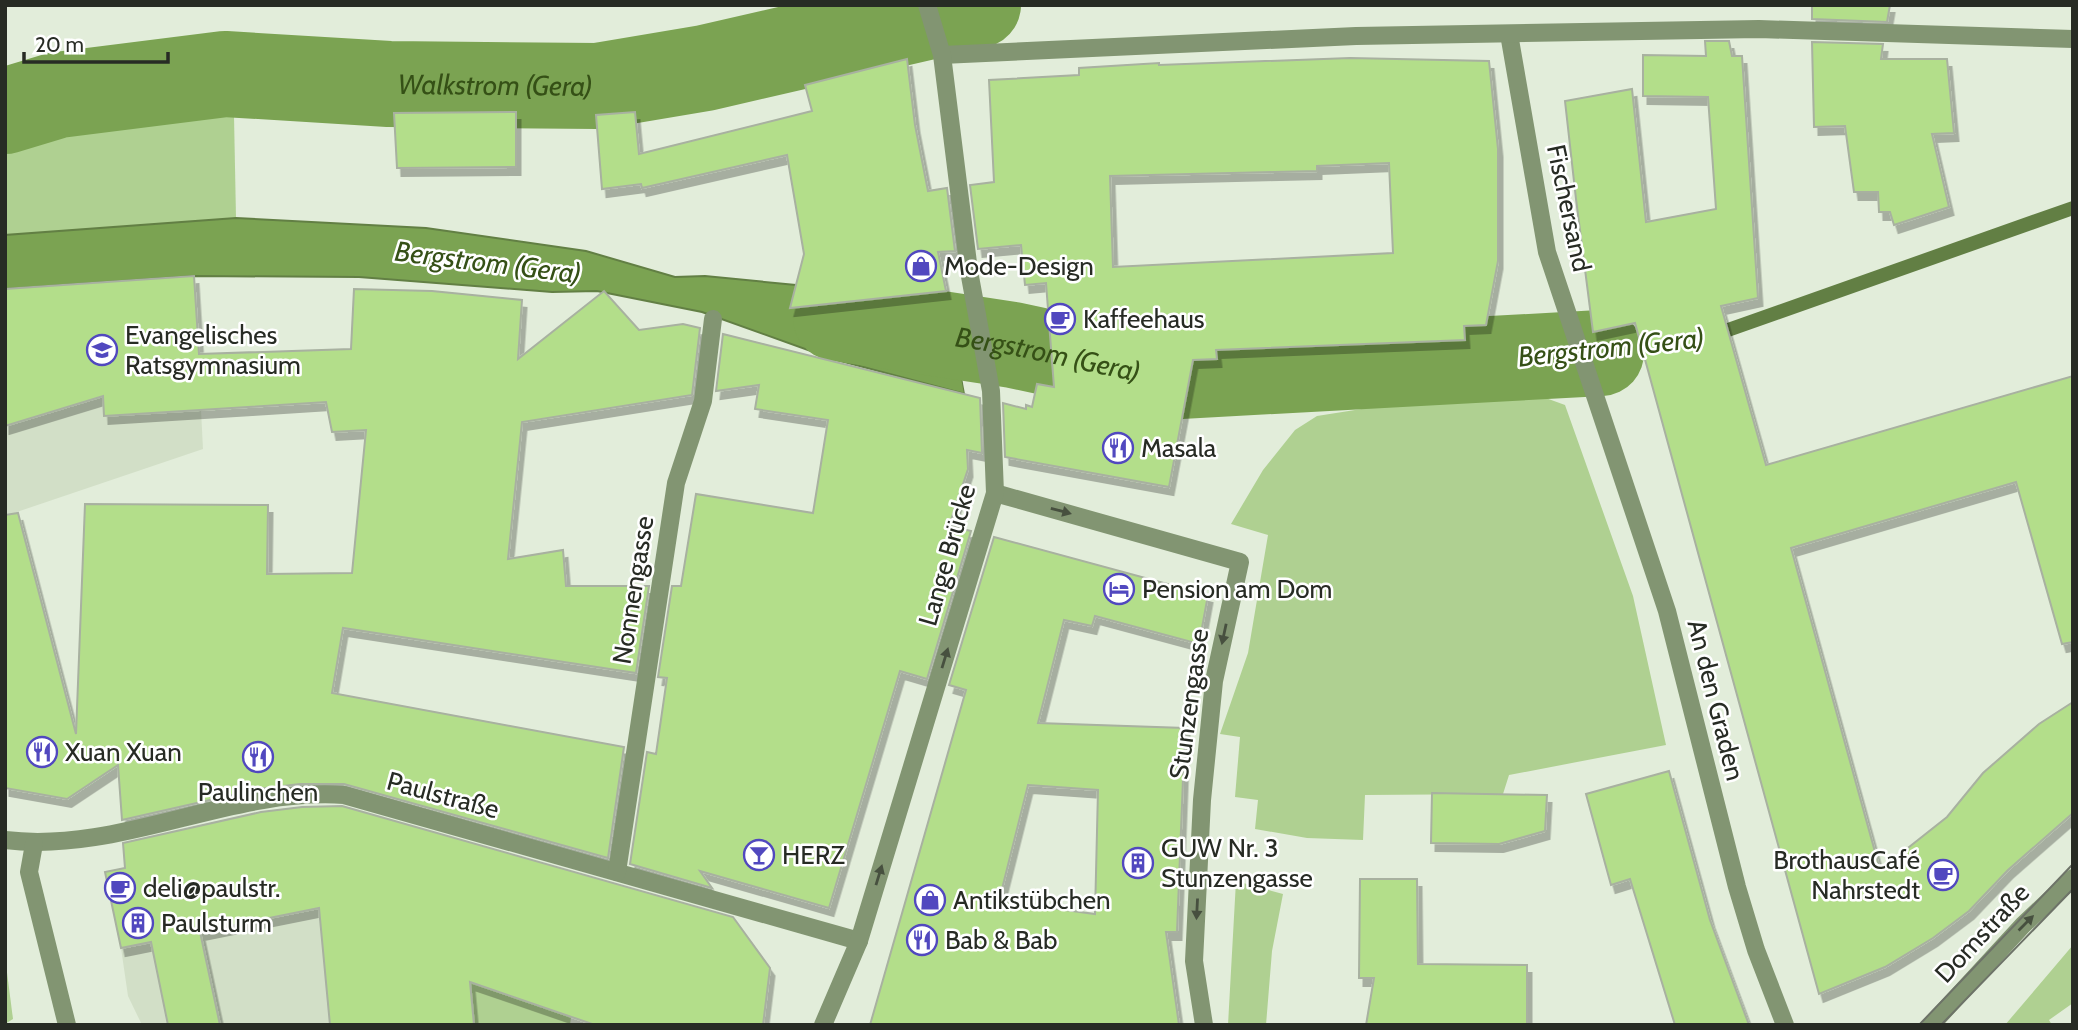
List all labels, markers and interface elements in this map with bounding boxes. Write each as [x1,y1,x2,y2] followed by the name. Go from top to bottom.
[24,21,168,65] scale bar
[35,32,84,57] text: 20 m
[397,67,593,103] water label: Walkstrom (Gera)
[1540,141,1598,275] street label: Fischersand
[393,234,583,290] water label: Bergstrom (Gera)
[904,249,938,283] shop icon: Mode-Design
[944,250,1094,282] place label: Mode-Design
[1043,302,1077,336] cafe icon: Kaffeehaus
[1083,303,1205,335] place label: Kaffeehaus
[125,319,301,381] place label: Evangelisches Ratsgymnasium
[953,319,1143,389] water label: Bergstrom (Gera)
[1516,320,1706,374] water label: Bergstrom (Gera)
[85,333,119,367] school or university icon: Evangelisches Ratsgymnasium
[1101,431,1135,465] restaurant icon: Masala
[1141,432,1217,464] place label: Masala
[912,481,982,629] street label: Lange Brücke
[1050,506,1072,517] one-way arrow
[606,514,660,666] street label: Nonnengasse
[1102,572,1136,606] hotel icon: Pension am Dom
[1142,573,1332,605] place label: Pension am Dom
[1681,616,1751,784] street label: An den Graden
[1219,623,1230,645] one-way arrow
[1163,627,1215,781] street label: Stunzengasse
[940,647,951,668] one-way arrow
[25,735,59,769] restaurant icon: Xuan Xuan
[65,736,182,768] place label: Xuan Xuan
[241,740,275,774] restaurant icon: Paulinchen
[383,765,503,825] street label: Paulstraße
[198,776,318,808] place label: Paulinchen
[1161,832,1313,894] place label: GUW Nr. 3 Stunzengasse
[742,838,776,872] bar icon: HERZ
[782,839,845,871] place label: HERZ
[1773,844,1920,906] place label: BrothausCafé Nahrstedt
[1121,846,1155,880] building icon: GUW Nr. 3 Stunzengasse
[1926,858,1960,892] cafe icon: BrothausCafé Nahrstedt
[874,865,884,886] one-way arrow
[103,871,137,905] cafe icon: deli@paulstr.
[143,872,280,904] place label: deli@paulstr.
[1928,877,2036,989] street label: Domstraße
[913,883,947,917] shop icon: Antikstübchen
[953,884,1111,916] place label: Antikstübchen
[1191,898,1202,920] one-way arrow
[121,906,155,940] building icon: Paulsturm
[161,907,272,939] place label: Paulsturm
[2017,915,2033,932] one-way arrow
[905,923,939,957] restaurant icon: Bab & Bab
[945,924,1057,956] place label: Bab & Bab

